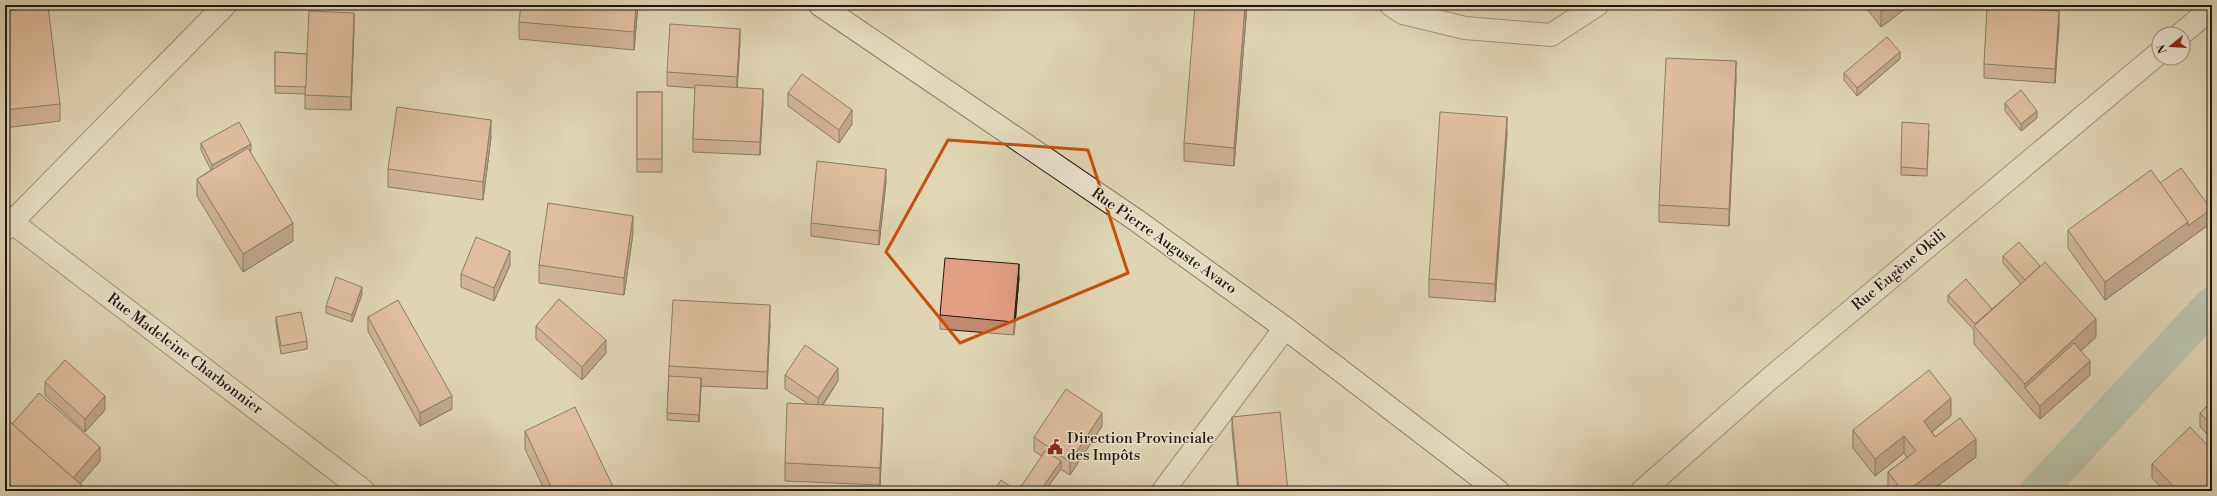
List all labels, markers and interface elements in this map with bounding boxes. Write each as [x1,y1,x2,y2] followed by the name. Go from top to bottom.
[2151,26,2191,66] north arrow
[2154,42,2170,55] text: N
[1088,184,1240,298] street label: Rue Pierre Auguste Avaro
[1848,225,1950,315] street label: Rue Eugène Okili
[103,289,267,419] street label: Rue Madeleine Charbonnier
[1067,429,1214,465] place label: Direction Provinciale des Impôts
[1046,438,1064,456] public building icon: Direction Provinciale des Impôts

